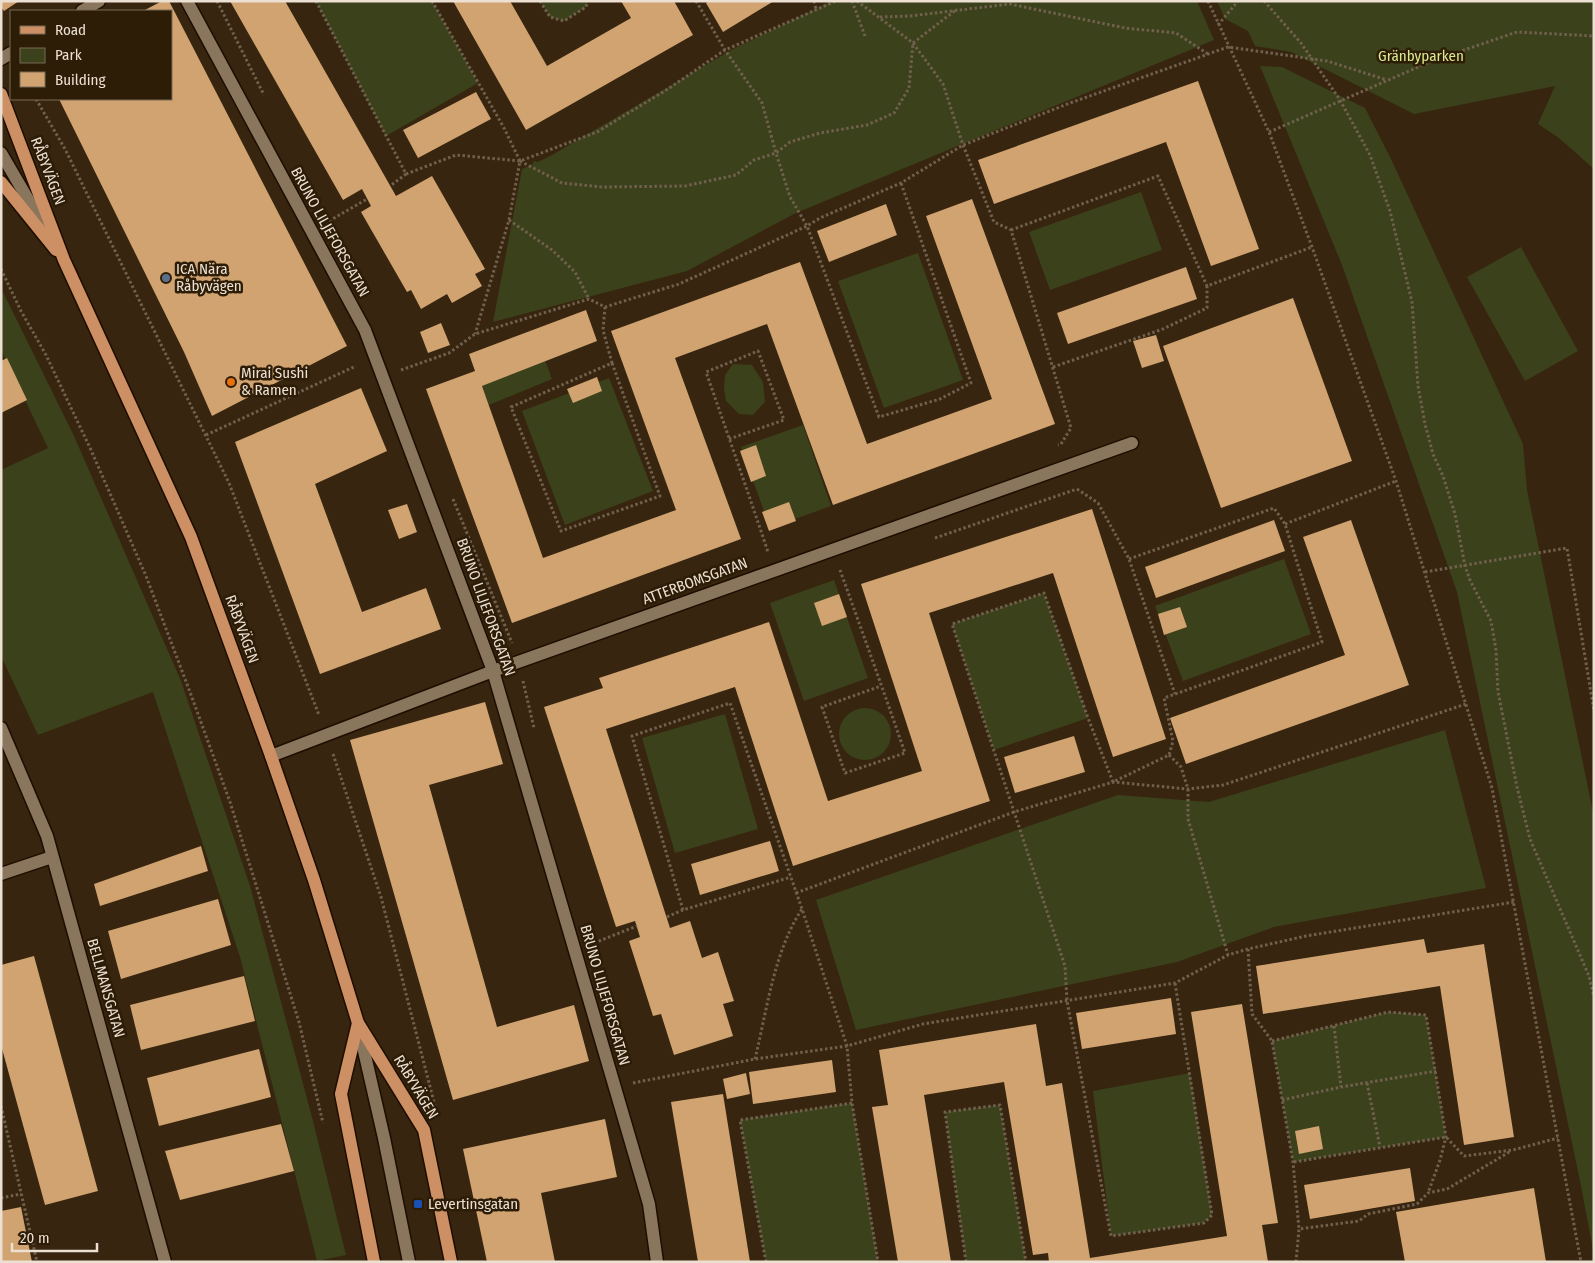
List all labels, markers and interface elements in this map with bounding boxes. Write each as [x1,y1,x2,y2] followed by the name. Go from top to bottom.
[10,10,172,100] legend
[55,21,86,39] text: Road
[55,46,82,64] text: Park
[1378,47,1464,65] park label: Gränbyparken
[55,71,106,89] text: Building
[27,135,69,207] street label: RÅBYVÄGEN
[287,164,373,300] street label: BRUNO LILJEFORSGATAN
[176,260,242,295] place label: ICA Nära Råbyvägen
[160,272,172,284] marker: ICA Nära Råbyvägen
[241,364,308,399] place label: Mirai Sushi & Ramen
[225,376,237,388] marker: Mirai Sushi & Ramen
[453,536,519,678] street label: BRUNO LILJEFORSGATAN
[640,554,750,608] street label: ATTERBOMSGATAN
[221,592,263,666] street label: RÅBYVÄGEN
[576,923,634,1067] street label: BRUNO LILJEFORSGATAN
[83,936,129,1040] street label: BELLMANSGATAN
[390,1052,442,1122] street label: RÅBYVÄGEN
[428,1195,518,1213] place label: Levertinsgatan
[412,1198,424,1210] marker: Levertinsgatan
[12,1220,98,1252] scale bar
[20,1229,50,1247] text: 20 m

